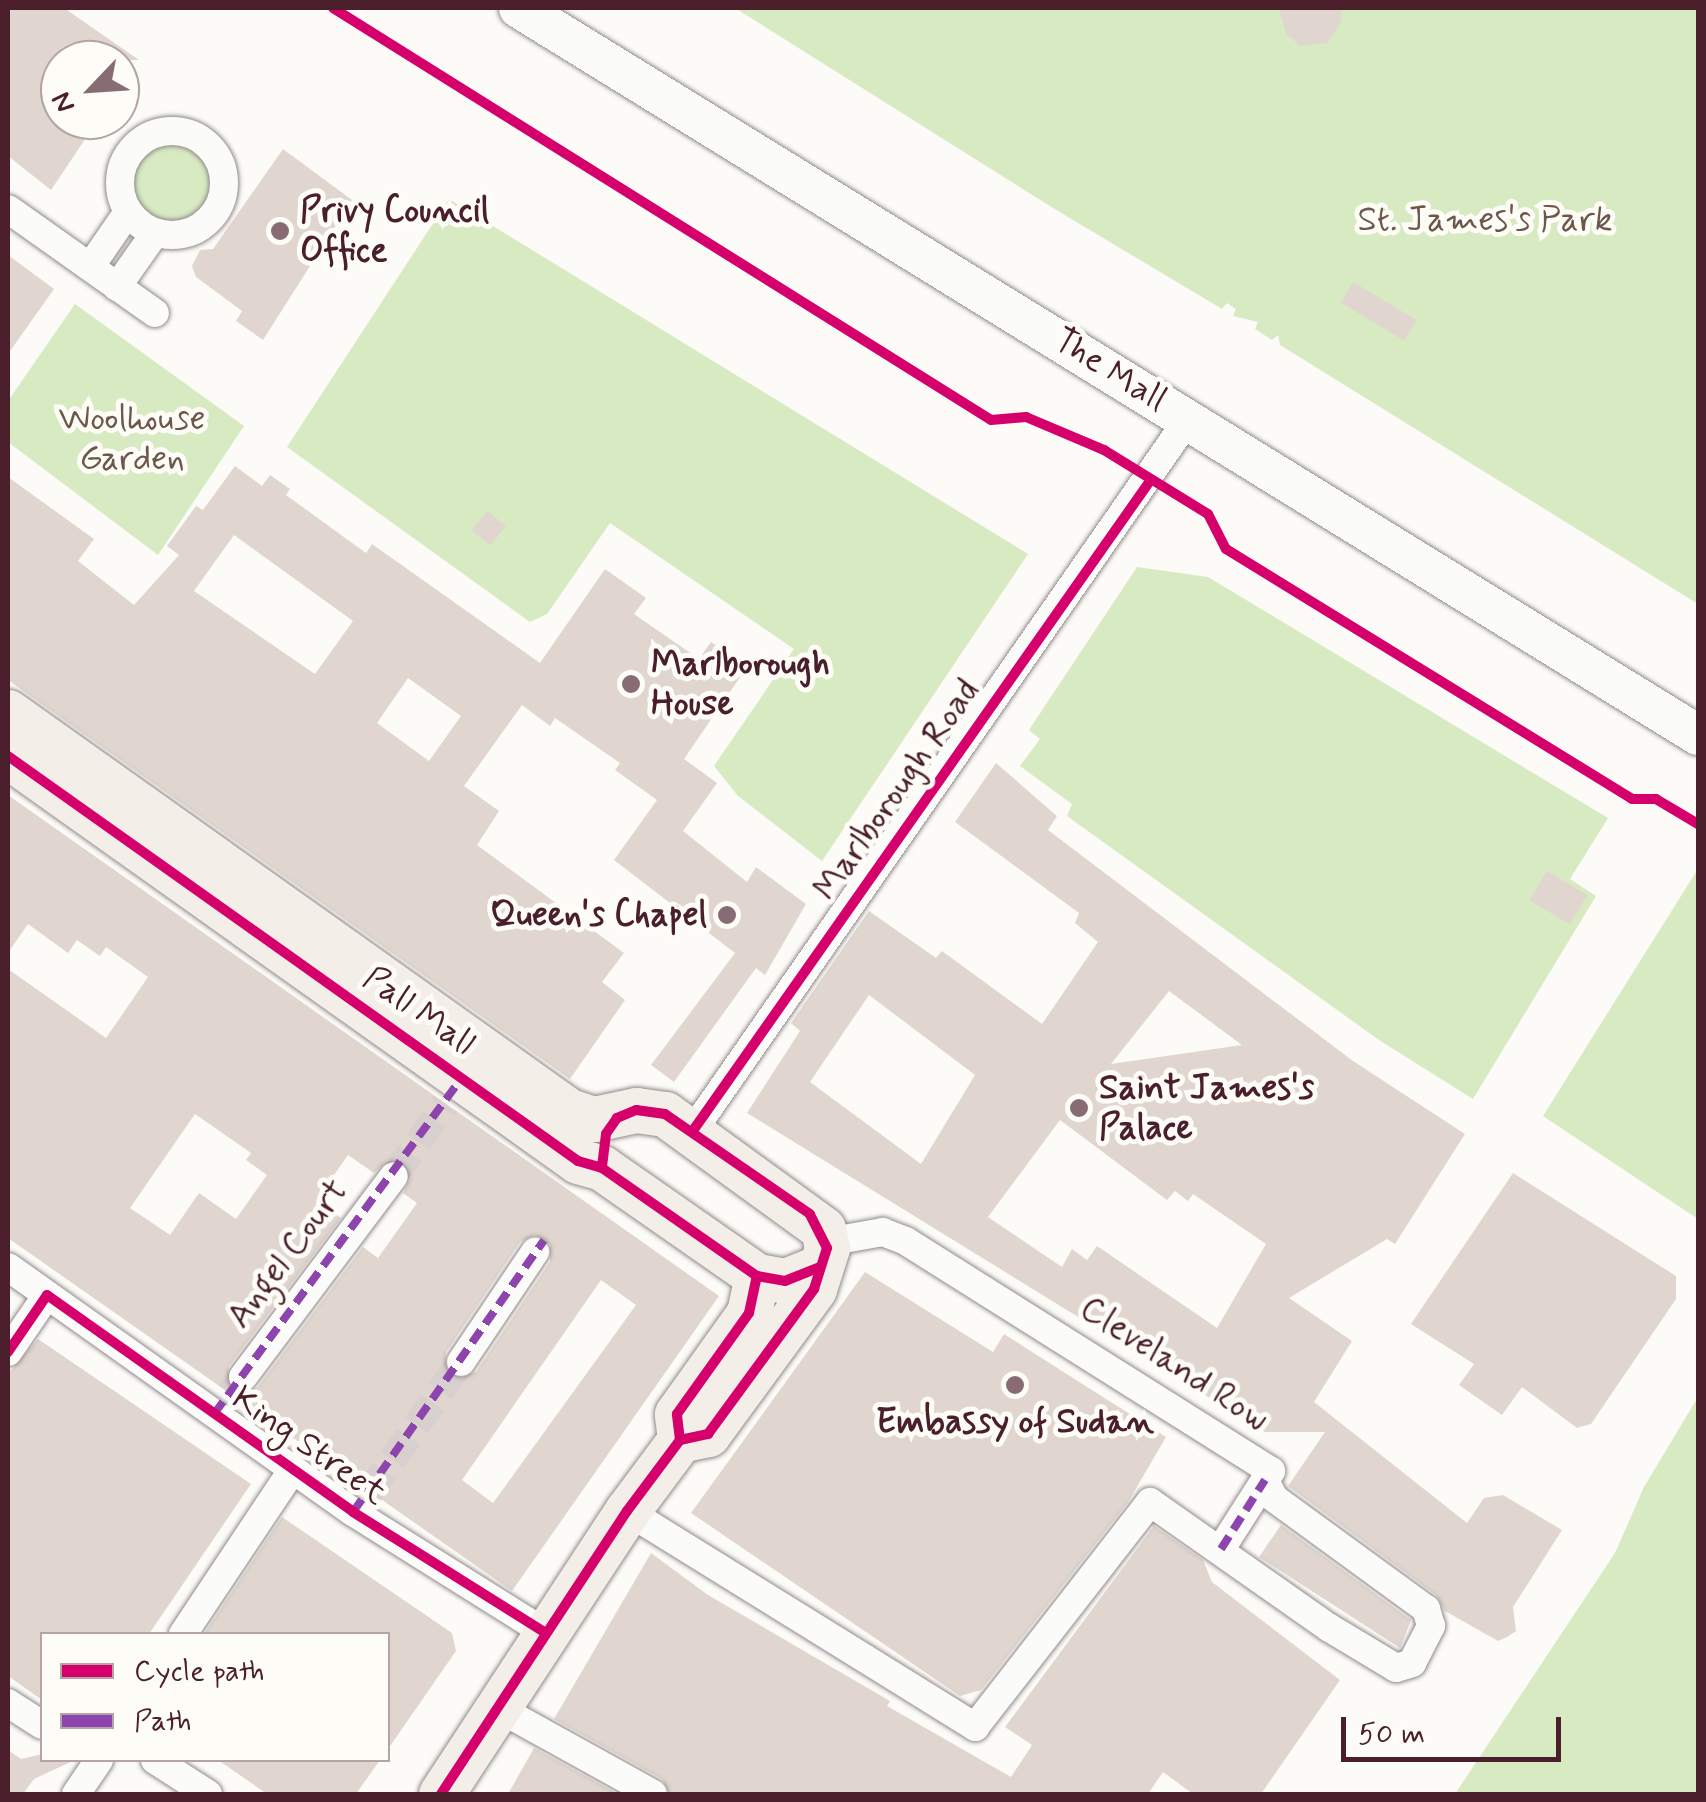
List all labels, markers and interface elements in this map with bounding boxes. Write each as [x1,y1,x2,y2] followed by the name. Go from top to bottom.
[40,40,140,140] north arrow
[43,86,85,118] text: N
[300,190,487,272] place label: Privy Council Office
[1359,199,1611,241] park label: St. James's Park
[269,220,291,242] marker: Privy Council Office
[1045,319,1175,421] street label: The Mall
[59,398,205,480] park label: Woolhouse Garden
[651,643,830,725] place label: Marlborough House
[806,672,988,908] street label: Marlborough Road
[620,673,642,695] marker: Marlborough House
[483,894,707,936] place label: Queen's Chapel
[716,904,738,926] marker: Queen's Chapel
[355,957,483,1065] street label: Pall Mall
[1099,1067,1314,1149] place label: Saint James's Palace
[1068,1097,1090,1119] marker: Saint James's Palace
[219,1172,357,1336] street label: Angel Court
[1072,1288,1276,1440] street label: Cleveland Row
[1004,1374,1026,1396] marker: Embassy of Sudan
[224,1377,394,1515] street label: King Street
[875,1401,1155,1443] place label: Embassy of Sudan
[40,1632,390,1762] legend
[134,1652,265,1691] text: Cycle path
[1346,1697,1566,1759] scale bar
[134,1702,192,1741] text: Path
[1358,1715,1425,1754] text: 50 m

